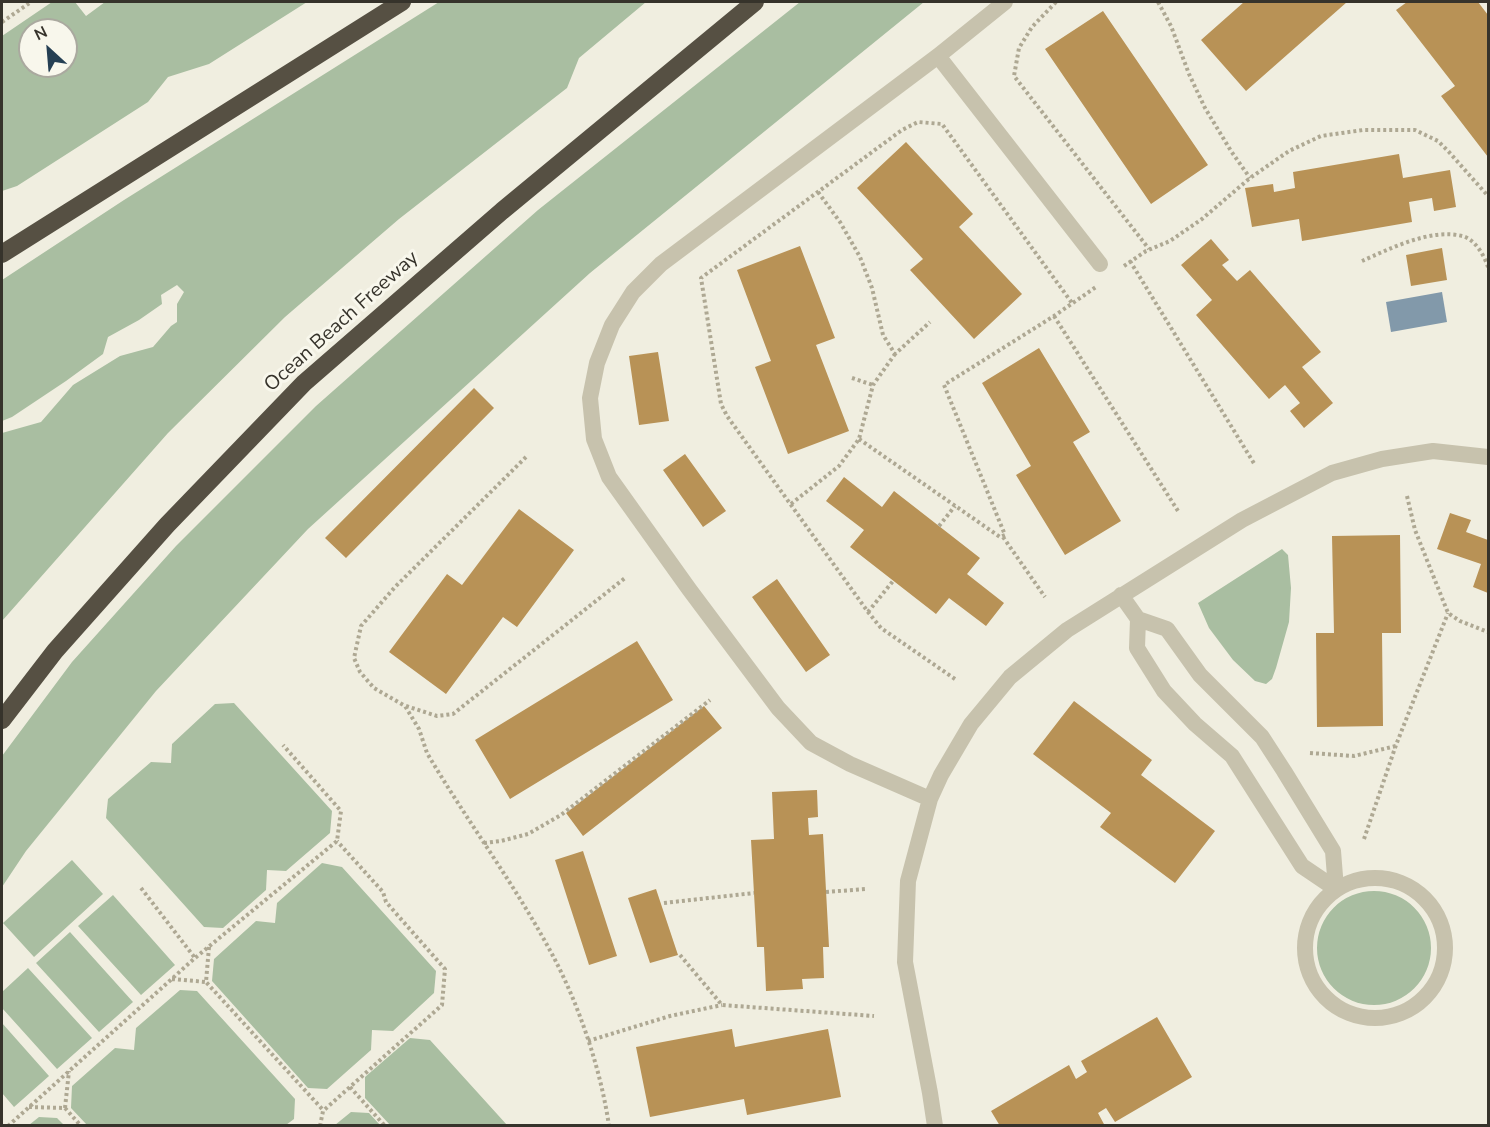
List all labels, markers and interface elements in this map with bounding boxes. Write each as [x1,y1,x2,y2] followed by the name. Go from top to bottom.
[18,18,78,78] north arrow
[31,21,51,46] text: N
[260,247,424,397] street label: Ocean Beach Freeway

